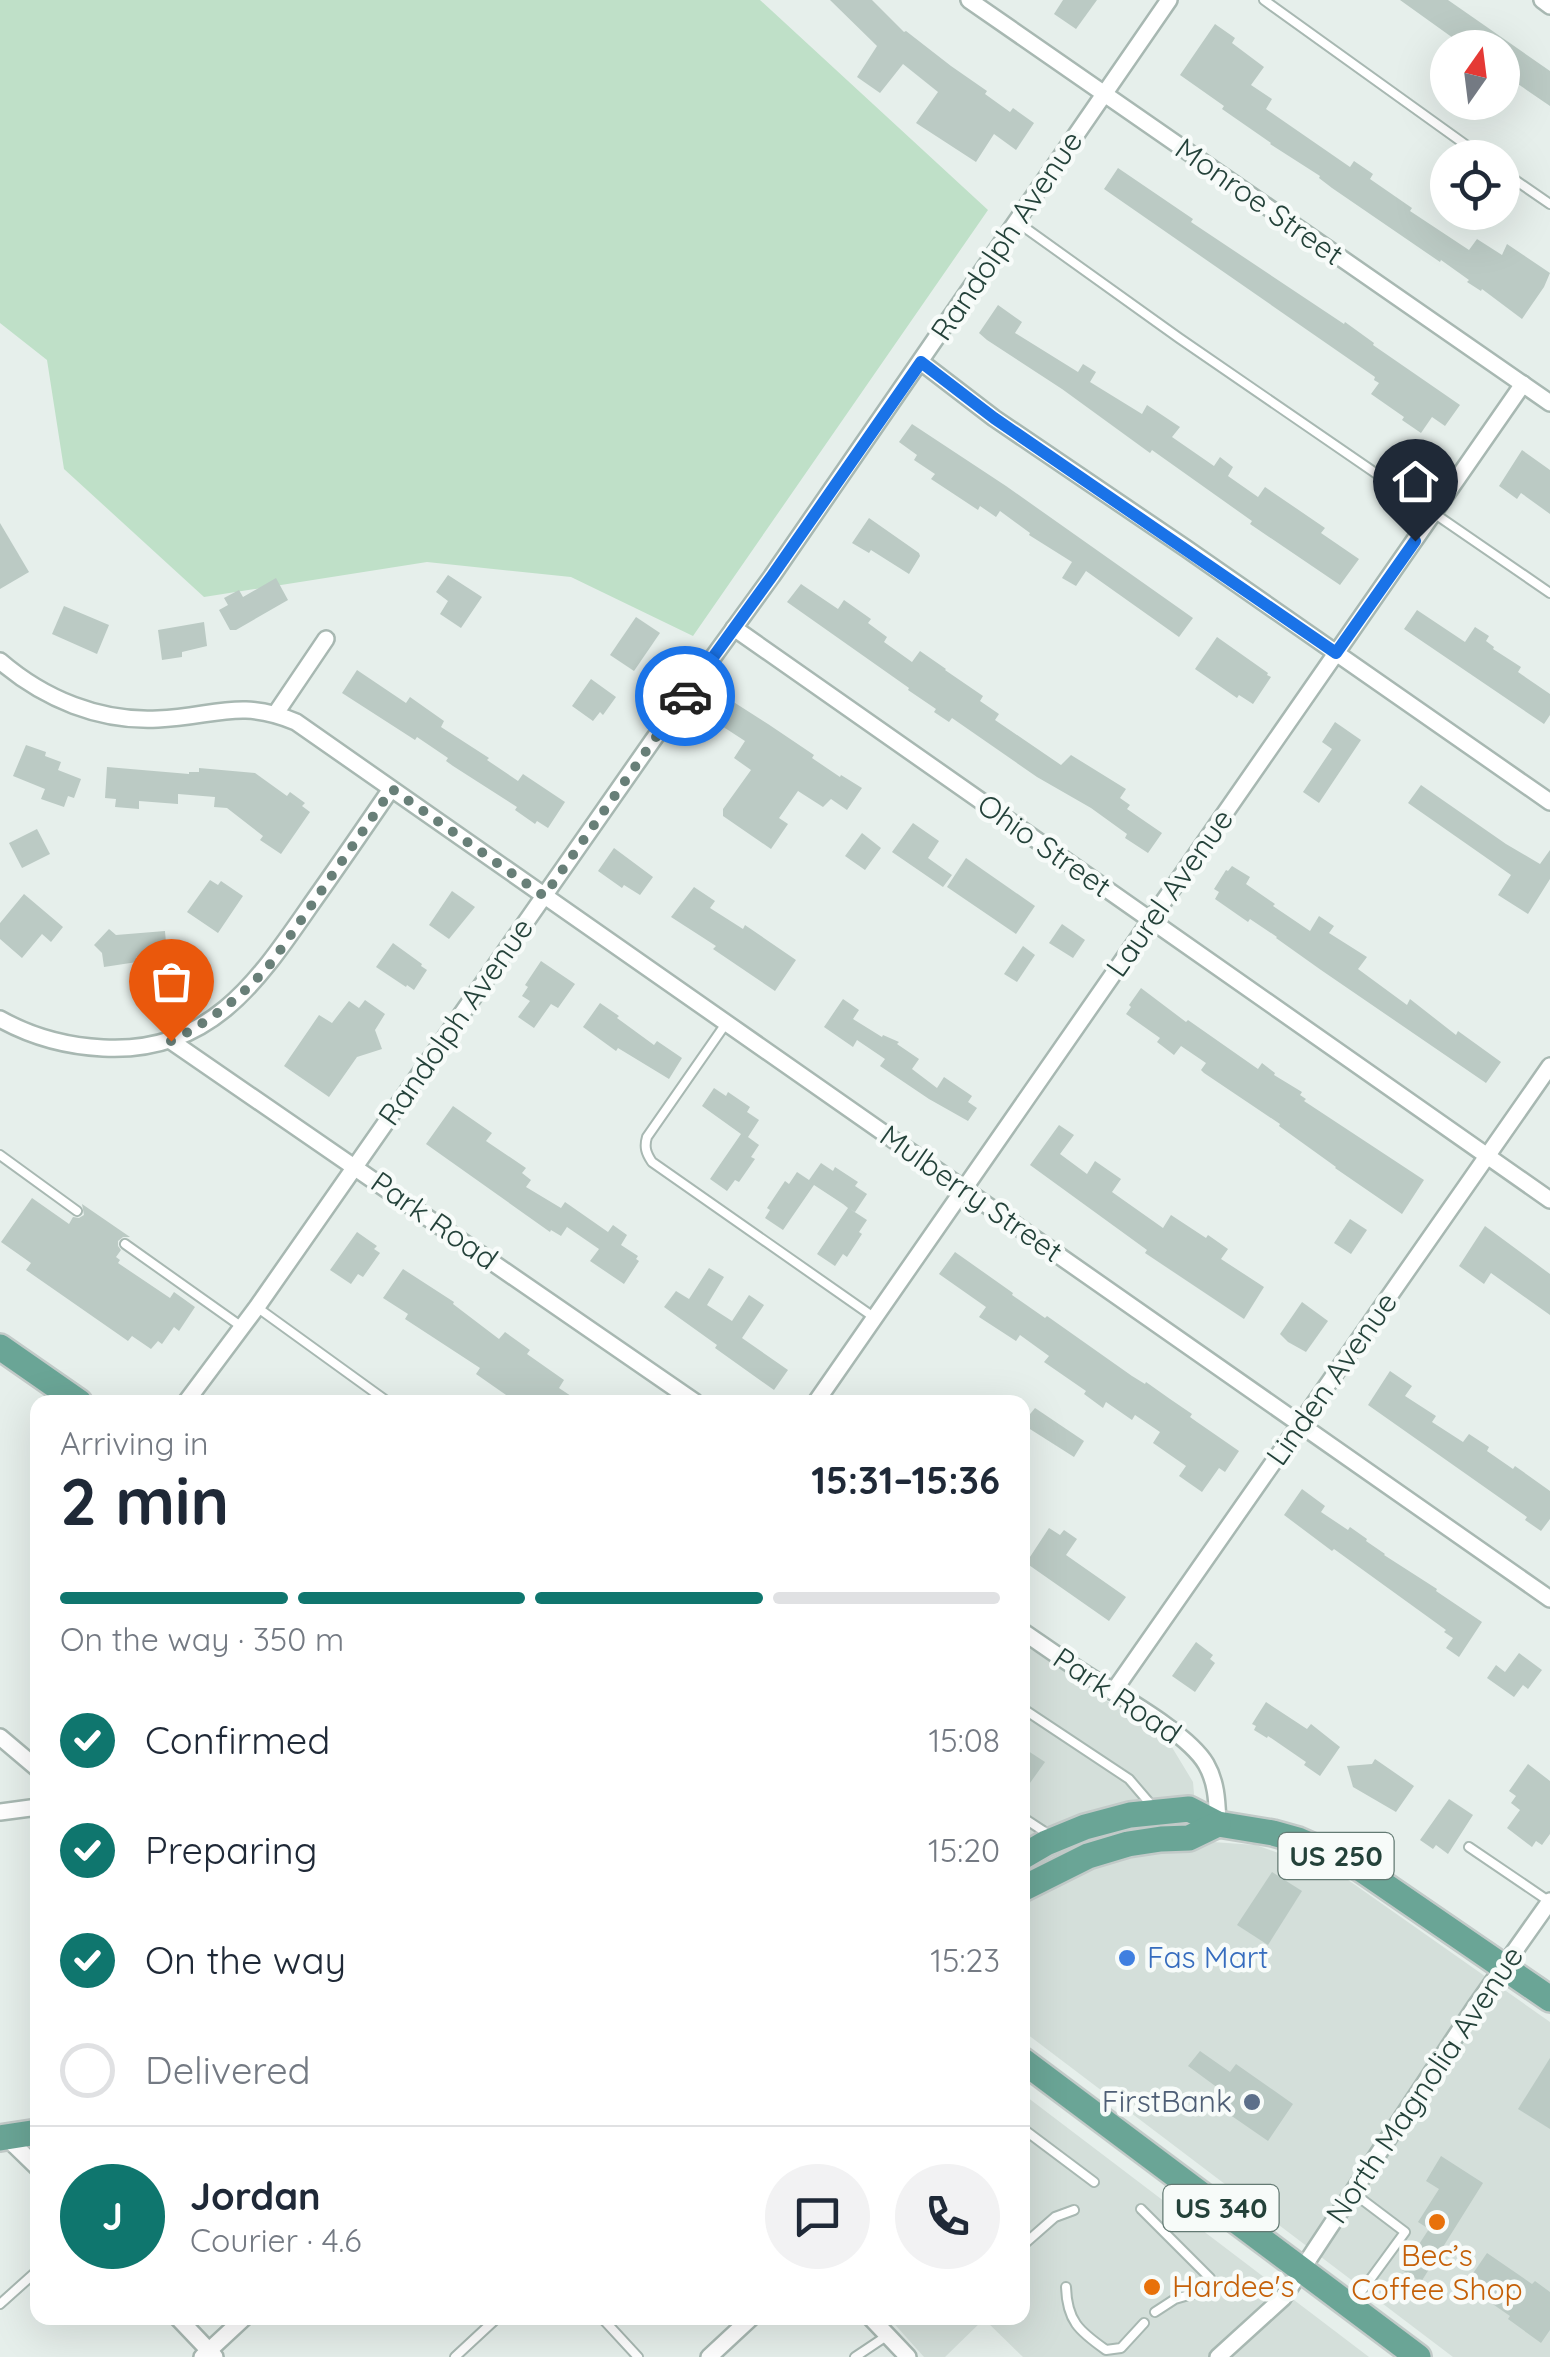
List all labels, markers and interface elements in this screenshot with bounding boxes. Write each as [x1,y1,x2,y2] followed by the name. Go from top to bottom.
[1430,30,1520,120] north arrow
[1430,30,1520,230] map controls
[922,123,1090,348] street label: Randolph Avenue
[1168,129,1351,273] street label: Monroe Street
[1430,140,1520,230] button: locate
[1373,439,1458,542] pin
[1388,454,1443,509] icon: home
[635,646,735,746] courier
[658,669,713,724] icon: car
[970,785,1119,905] street label: Ohio Street
[1097,801,1241,984] street label: Laurel Avenue
[369,910,541,1133] street label: Randolph Avenue
[129,939,214,1042] pin
[144,954,199,1009] icon: bag
[873,1116,1070,1270] street label: Mulberry Street
[364,1163,505,1278] street label: Park Road
[1257,1284,1405,1472] street label: Linden Avenue
[60,1423,209,1463] text: Arriving in
[811,1456,1000,1504] text: 15:31–15:36
[60,1460,229,1541] text: 2 min
[60,1619,344,1659] text: On the way · 350 m
[1046,1639,1189,1752] street label: Park Road
[60,1713,115,1768] icon: check
[145,1716,330,1764] text: Confirmed
[928,1720,1000,1760] text: 15:08
[60,1823,115,1878] icon: check
[145,1826,317,1874] text: Preparing
[928,1830,1000,1870] text: 15:20
[1278,1833,1394,1879] road number: US 250
[60,1933,115,1988] icon: check
[145,1936,346,1984] text: On the way
[1147,1938,1269,1976] place label: Fas Mart
[1317,1939,1531,2230] street label: North Magnolia Avenue
[930,1940,1000,1980] text: 15:23
[1116,1947,1138,1969] marker: Fas Mart
[145,2046,311,2094] text: Delivered
[1102,2082,1232,2120] place label: FirstBank
[1241,2091,1263,2113] marker: FirstBank
[765,2164,870,2269] button: chat
[895,2164,1000,2269] button: phone
[190,2172,321,2220] text: Jordan
[1164,2185,1278,2231] road number: US 340
[102,2192,123,2240] text: J
[1426,2211,1448,2233] marker: Bec’s Coffee Shop
[190,2220,362,2260] text: Courier · 4.6
[1351,2236,1523,2308] place label: Bec’s Coffee Shop
[1172,2267,1295,2305] place label: Hardee's
[1141,2276,1163,2298] marker: Hardee's

